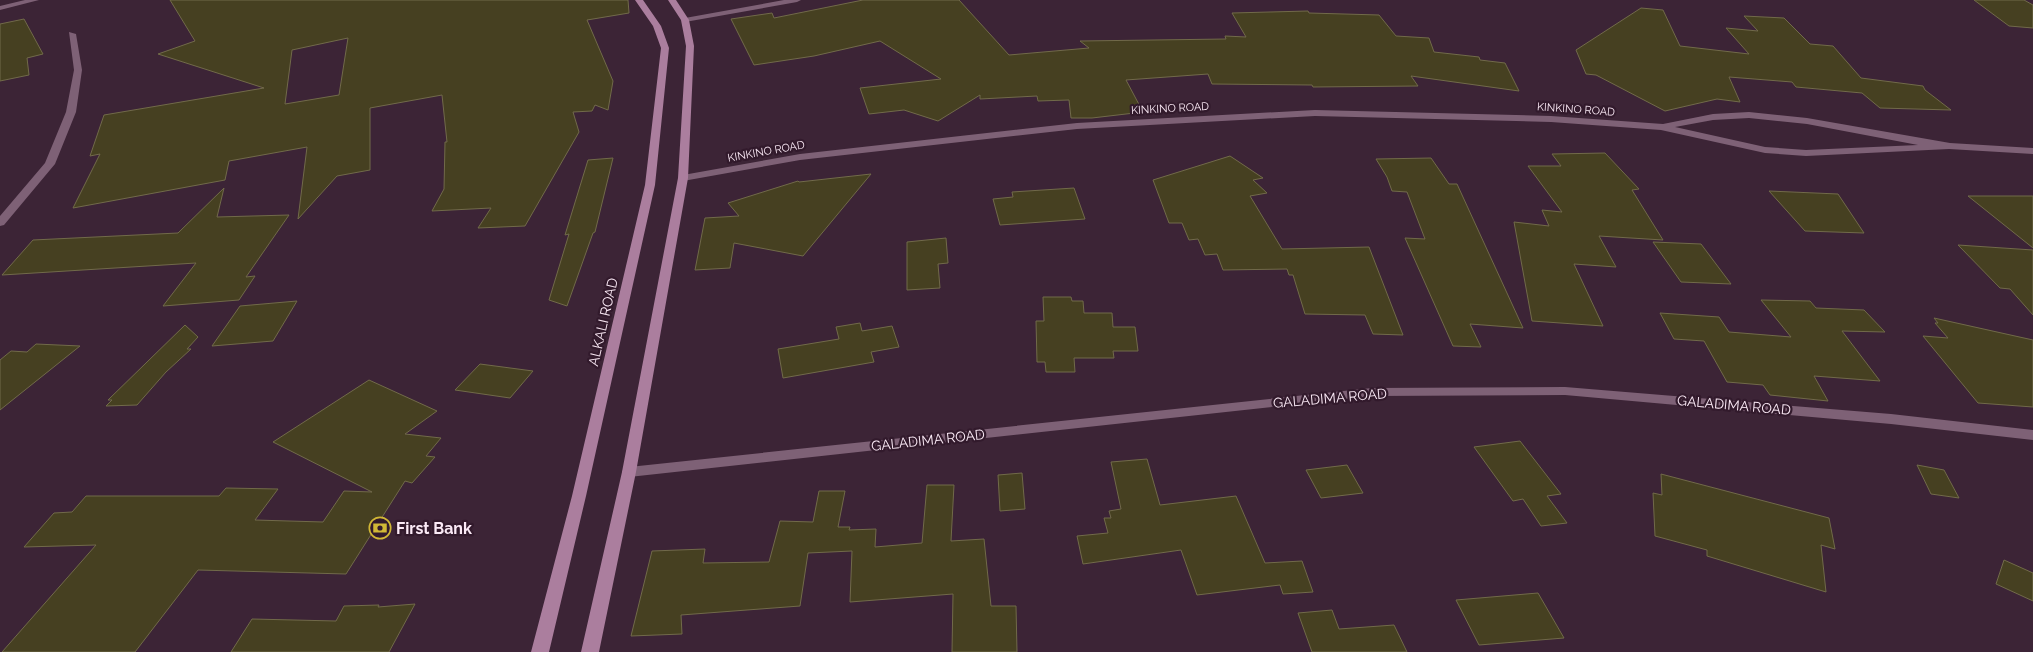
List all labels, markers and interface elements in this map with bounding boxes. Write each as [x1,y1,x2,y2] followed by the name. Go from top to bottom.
[1131,100,1209,117] street label: KINKINO ROAD
[1537,100,1616,119] street label: KINKINO ROAD
[726,138,806,165] street label: KINKINO ROAD
[585,276,621,368] street label: ALKALI ROAD
[1272,385,1388,411] street label: GALADIMA ROAD
[1676,392,1792,418] street label: GALADIMA ROAD
[870,426,986,454] street label: GALADIMA ROAD
[368,516,392,540] bank icon: First Bank
[396,519,472,538] place label: First Bank

